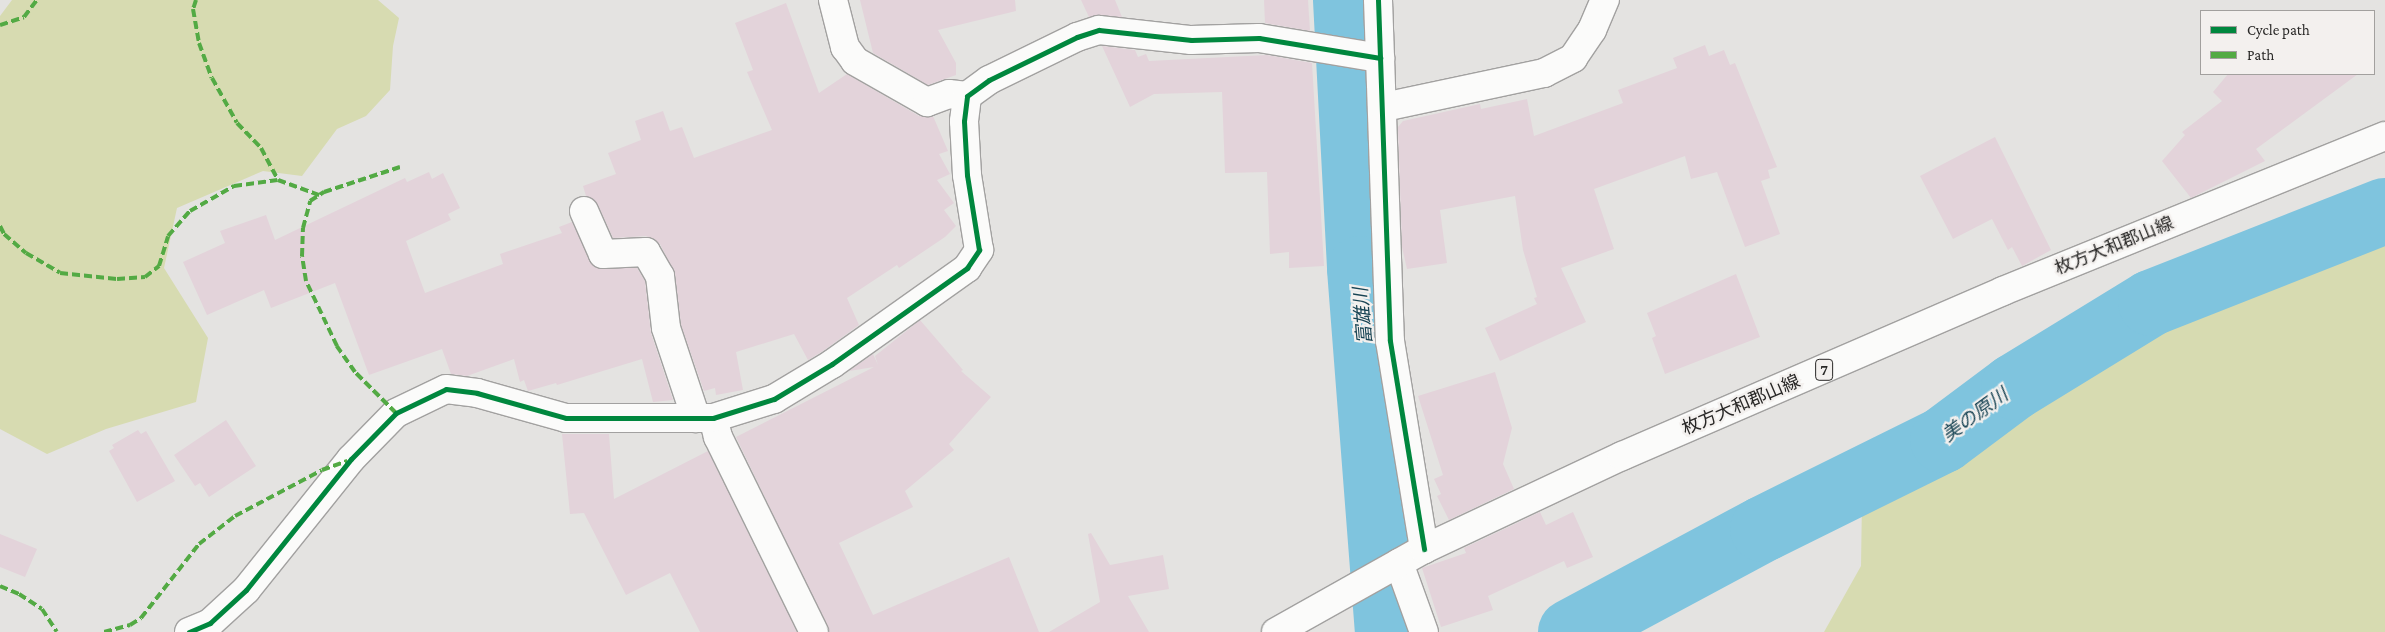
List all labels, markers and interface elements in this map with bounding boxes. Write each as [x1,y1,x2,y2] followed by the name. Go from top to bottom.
[2200,10,2375,75] legend
[2247,22,2310,38] text: Cycle path
[2247,47,2274,63] text: Path
[2052,212,2176,280] street label: 枚方大和郡山線
[1349,287,1377,345] water label: 富雄川
[1814,356,1834,384] road number: 7
[1679,370,1803,440] street label: 枚方大和郡山線
[1938,383,2012,447] water label: 美の原川

